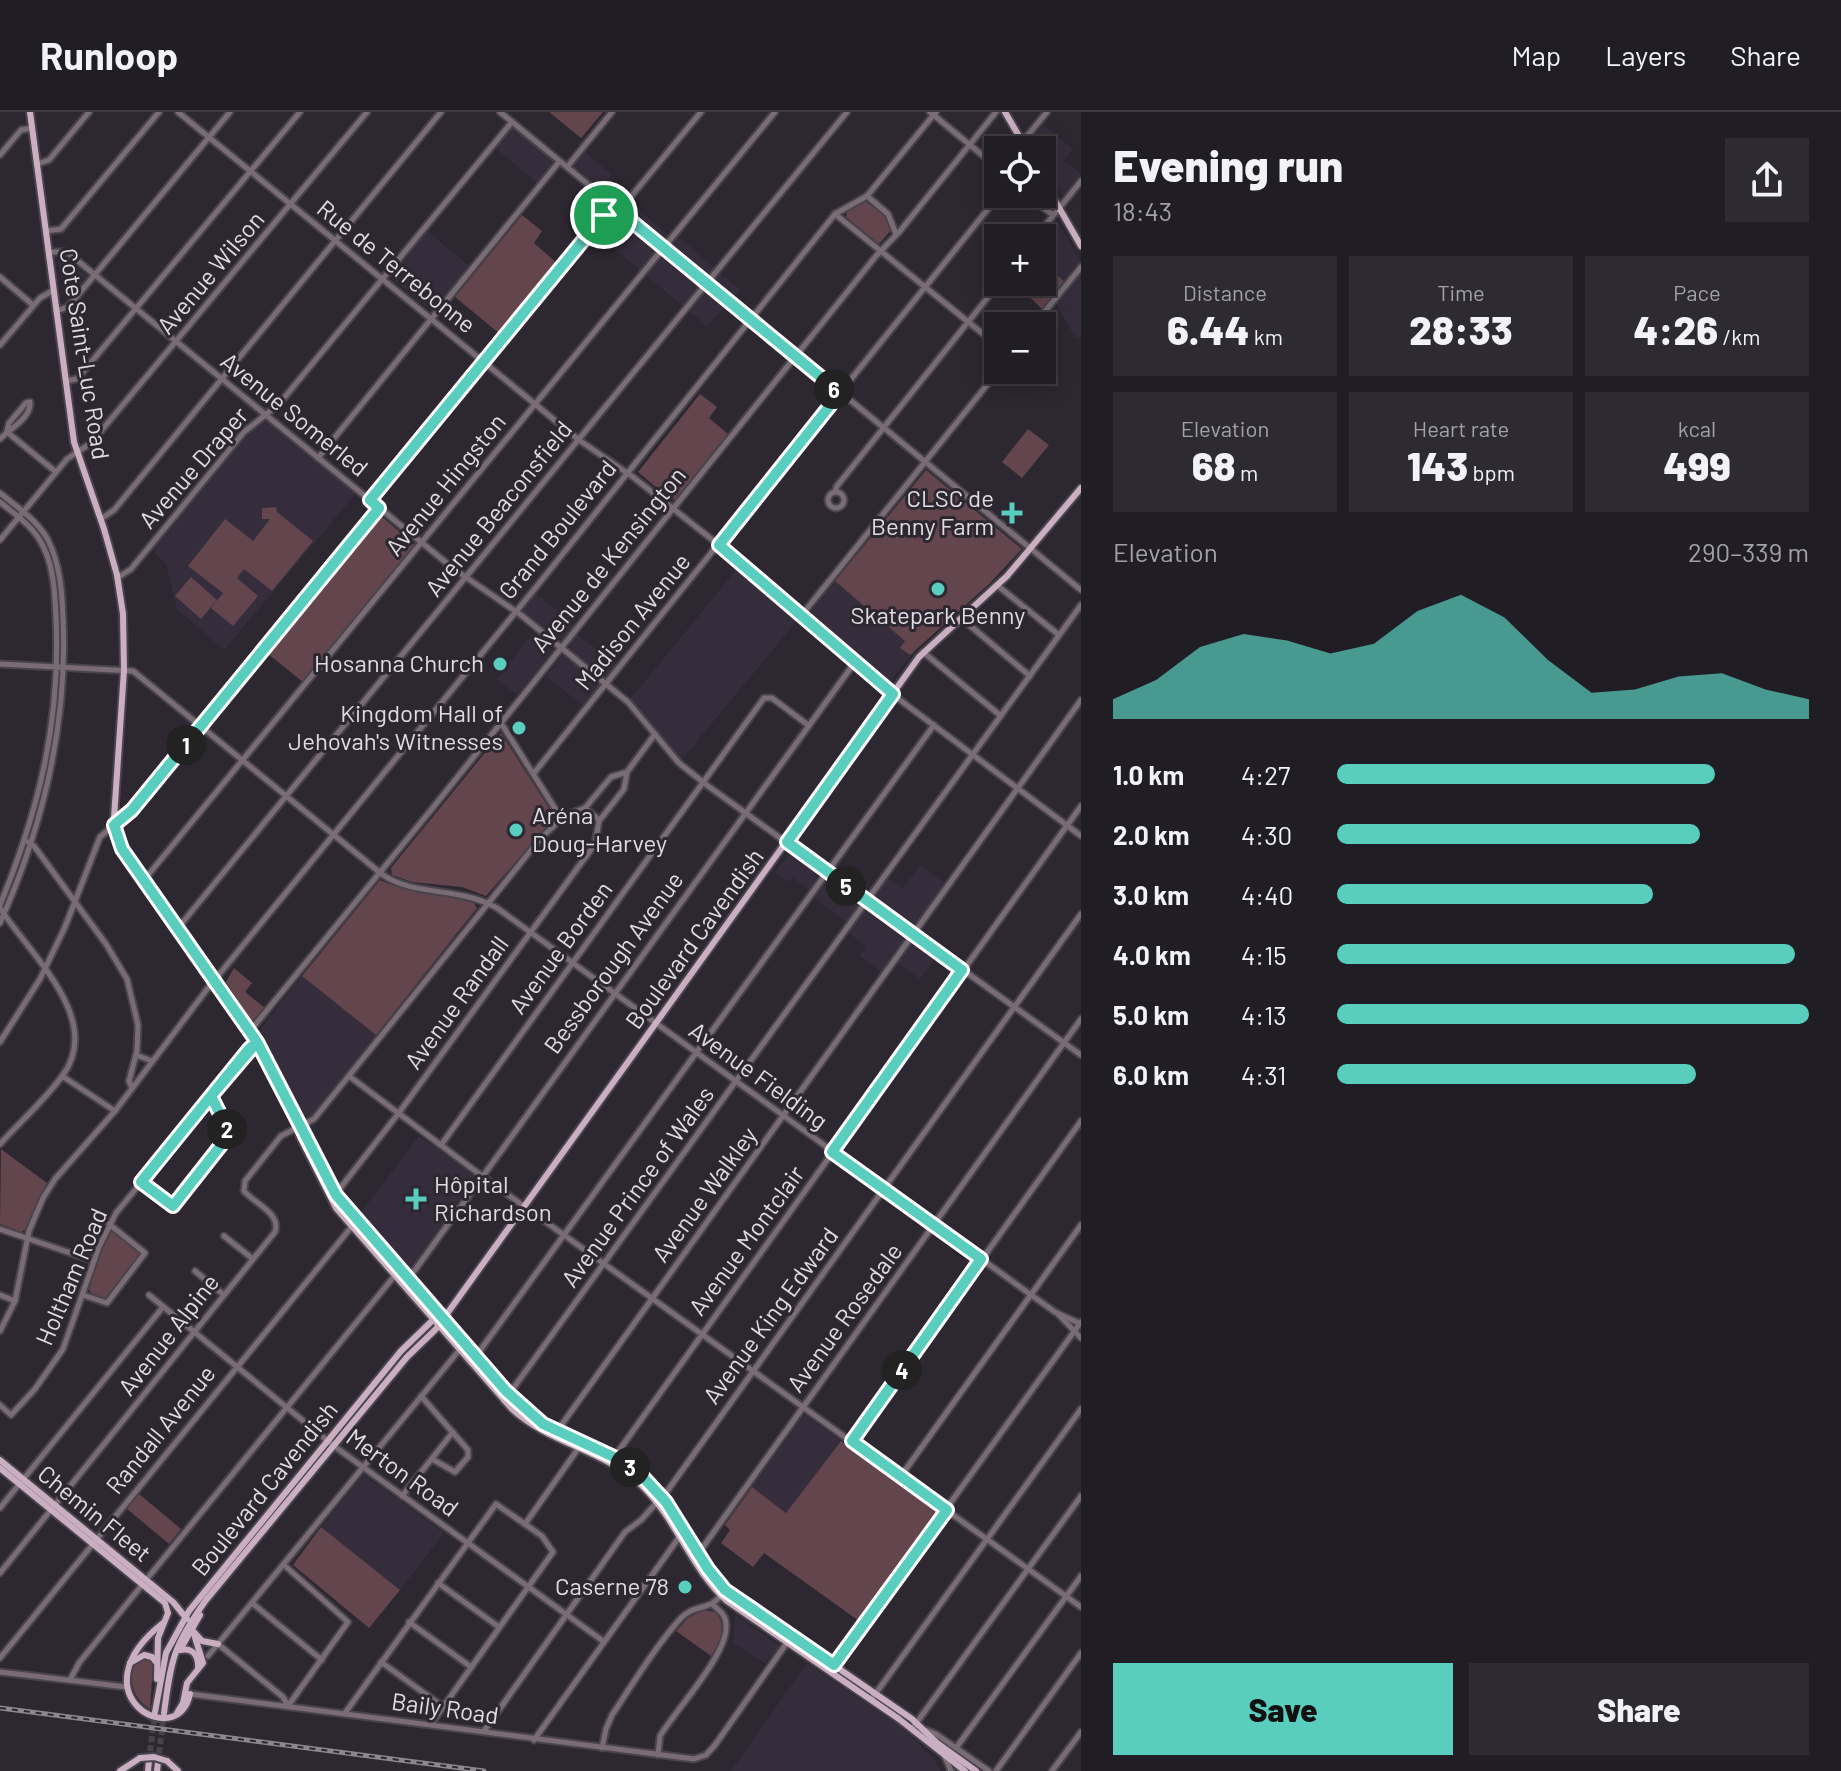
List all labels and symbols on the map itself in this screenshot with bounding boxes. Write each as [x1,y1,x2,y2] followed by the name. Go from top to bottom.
[570,181,638,249] pin
[312,193,482,339] street label: Rue de Terrebonne
[150,205,270,339] street label: Avenue Wilson
[54,246,116,461] street label: Cote Saint-Luc Road
[216,346,374,482] street label: Avenue Somerled
[814,369,854,409] pin: 6
[132,400,254,534] street label: Avenue Draper
[379,407,511,561] street label: Avenue Hingston
[418,415,577,602] street label: Avenue Beaconsfield
[492,454,622,604] street label: Grand Boulevard
[524,461,691,657] street label: Avenue de Kensington
[871,483,994,540] place label: CLSC de Benny Farm
[1001,502,1023,524] marker: CLSC de Benny Farm
[568,547,696,695] street label: Madison Avenue
[929,580,947,598] marker: Skatepark Benny
[851,600,1025,629] place label: Skatepark Benny
[314,648,484,677] place label: Hosanna Church
[491,655,509,673] marker: Hosanna Church
[288,698,503,755] place label: Kingdom Hall of Jehovah's Witnesses
[510,719,528,737] marker: Kingdom Hall of Jehovah's Witnesses
[166,725,206,765] pin: 1
[532,800,667,857] place label: Aréna Doug-Harvey
[507,821,525,839] marker: Aréna Doug-Harvey
[619,842,769,1034] street label: Boulevard Cavendish
[537,866,689,1059] street label: Bessborough Avenue
[826,866,866,906] pin: 5
[502,875,618,1019] street label: Avenue Borden
[398,930,514,1074] street label: Avenue Randall
[684,1015,834,1135] street label: Avenue Fielding
[554,1080,719,1292] street label: Avenue Prince of Wales
[207,1109,247,1149] pin: 2
[645,1121,763,1267] street label: Avenue Walkley
[682,1159,810,1321] street label: Avenue Montclair
[434,1169,552,1226] place label: Hôpital Richardson
[405,1188,427,1210] marker: Hôpital Richardson
[29,1204,112,1349] street label: Holtham Road
[696,1221,844,1409] street label: Avenue King Edward
[780,1237,907,1397] street label: Avenue Rosedale
[111,1268,224,1401] street label: Avenue Alpine
[882,1350,922,1390] pin: 4
[99,1359,221,1499] street label: Randall Avenue
[185,1395,343,1581] street label: Boulevard Cavendish
[341,1421,465,1522] street label: Merton Road
[610,1447,650,1487] pin: 3
[33,1458,157,1567] street label: Chemin Fleet
[555,1571,669,1600] place label: Caserne 78
[676,1578,694,1596] marker: Caserne 78
[390,1686,501,1729] street label: Baily Road

